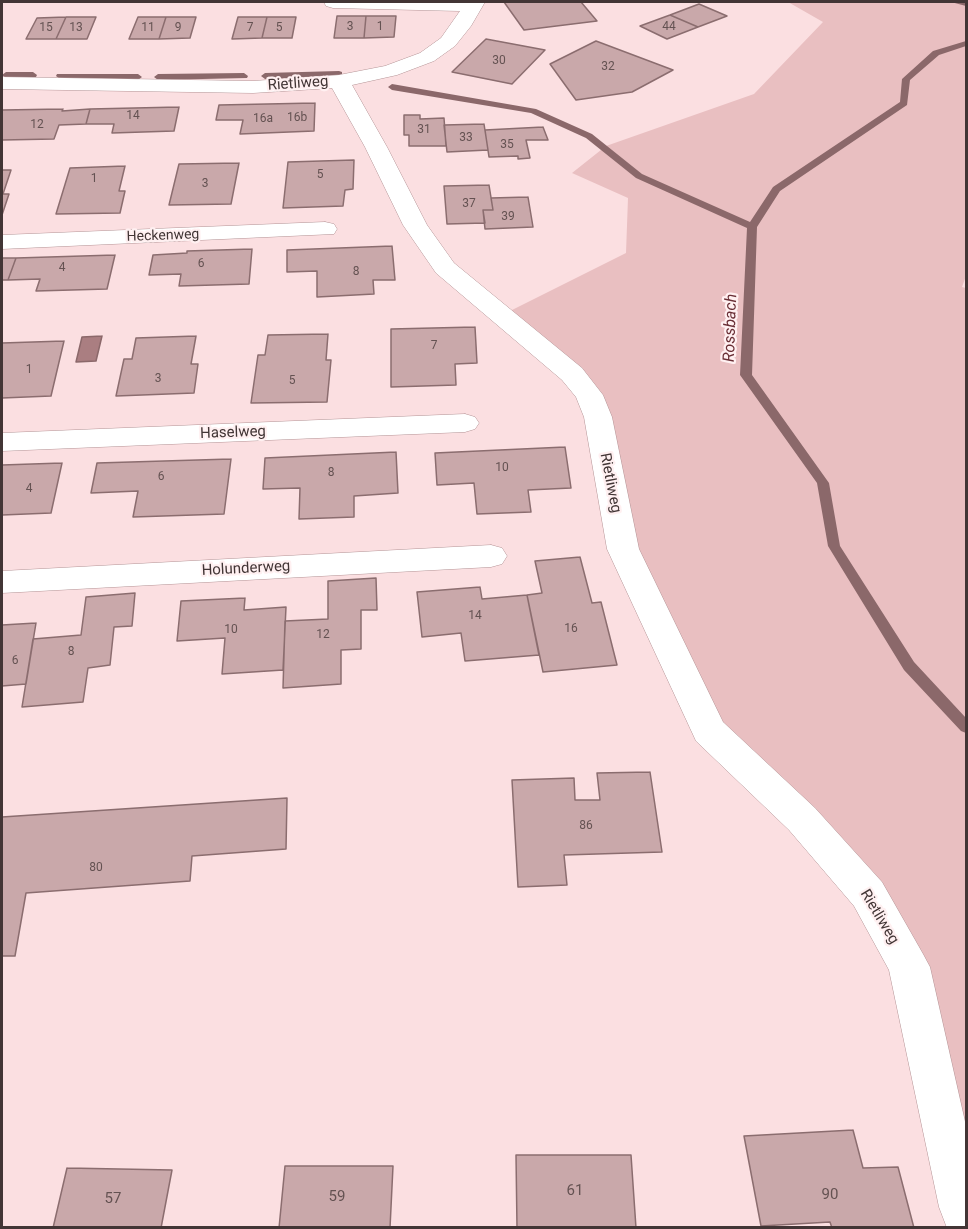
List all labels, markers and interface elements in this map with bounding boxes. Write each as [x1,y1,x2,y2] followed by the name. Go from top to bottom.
[347,20,353,34] house number: 3
[377,20,383,34] house number: 1
[662,20,676,34] house number: 44
[39,21,53,35] house number: 15
[69,21,83,35] house number: 13
[141,21,155,35] house number: 11
[175,21,181,35] house number: 9
[247,21,253,35] house number: 7
[276,21,282,35] house number: 5
[492,54,506,68] house number: 30
[601,60,615,74] house number: 32
[267,73,329,95] street label: Rietliweg
[126,109,140,123] house number: 14
[287,111,307,125] house number: 16b
[253,112,273,126] house number: 16a
[30,118,44,132] house number: 12
[417,123,431,137] house number: 31
[459,131,473,145] house number: 33
[500,138,514,152] house number: 35
[317,168,323,182] house number: 5
[91,172,97,186] house number: 1
[202,177,208,191] house number: 3
[462,197,476,211] house number: 37
[501,210,515,224] house number: 39
[126,226,200,246] street label: Heckenweg
[198,257,204,271] house number: 6
[59,261,65,275] house number: 4
[353,265,359,279] house number: 8
[720,294,742,362] water label: Rossbach
[431,339,437,353] house number: 7
[26,363,32,377] house number: 1
[155,372,161,386] house number: 3
[289,374,295,388] house number: 5
[200,423,266,443] street label: Haselweg
[595,451,625,515] street label: Rietliweg
[495,461,509,475] house number: 10
[328,466,334,480] house number: 8
[158,470,164,484] house number: 6
[26,482,32,496] house number: 4
[201,558,291,580] street label: Holunderweg
[468,609,482,623] house number: 14
[564,622,578,636] house number: 16
[224,623,238,637] house number: 10
[316,628,330,642] house number: 12
[68,645,74,659] house number: 8
[12,654,18,668] house number: 6
[579,819,593,833] house number: 86
[89,861,103,875] house number: 80
[856,886,902,948] street label: Rietliweg
[567,1182,583,1200] house number: 61
[822,1186,838,1204] house number: 90
[329,1188,345,1206] house number: 59
[105,1190,121,1208] house number: 57

